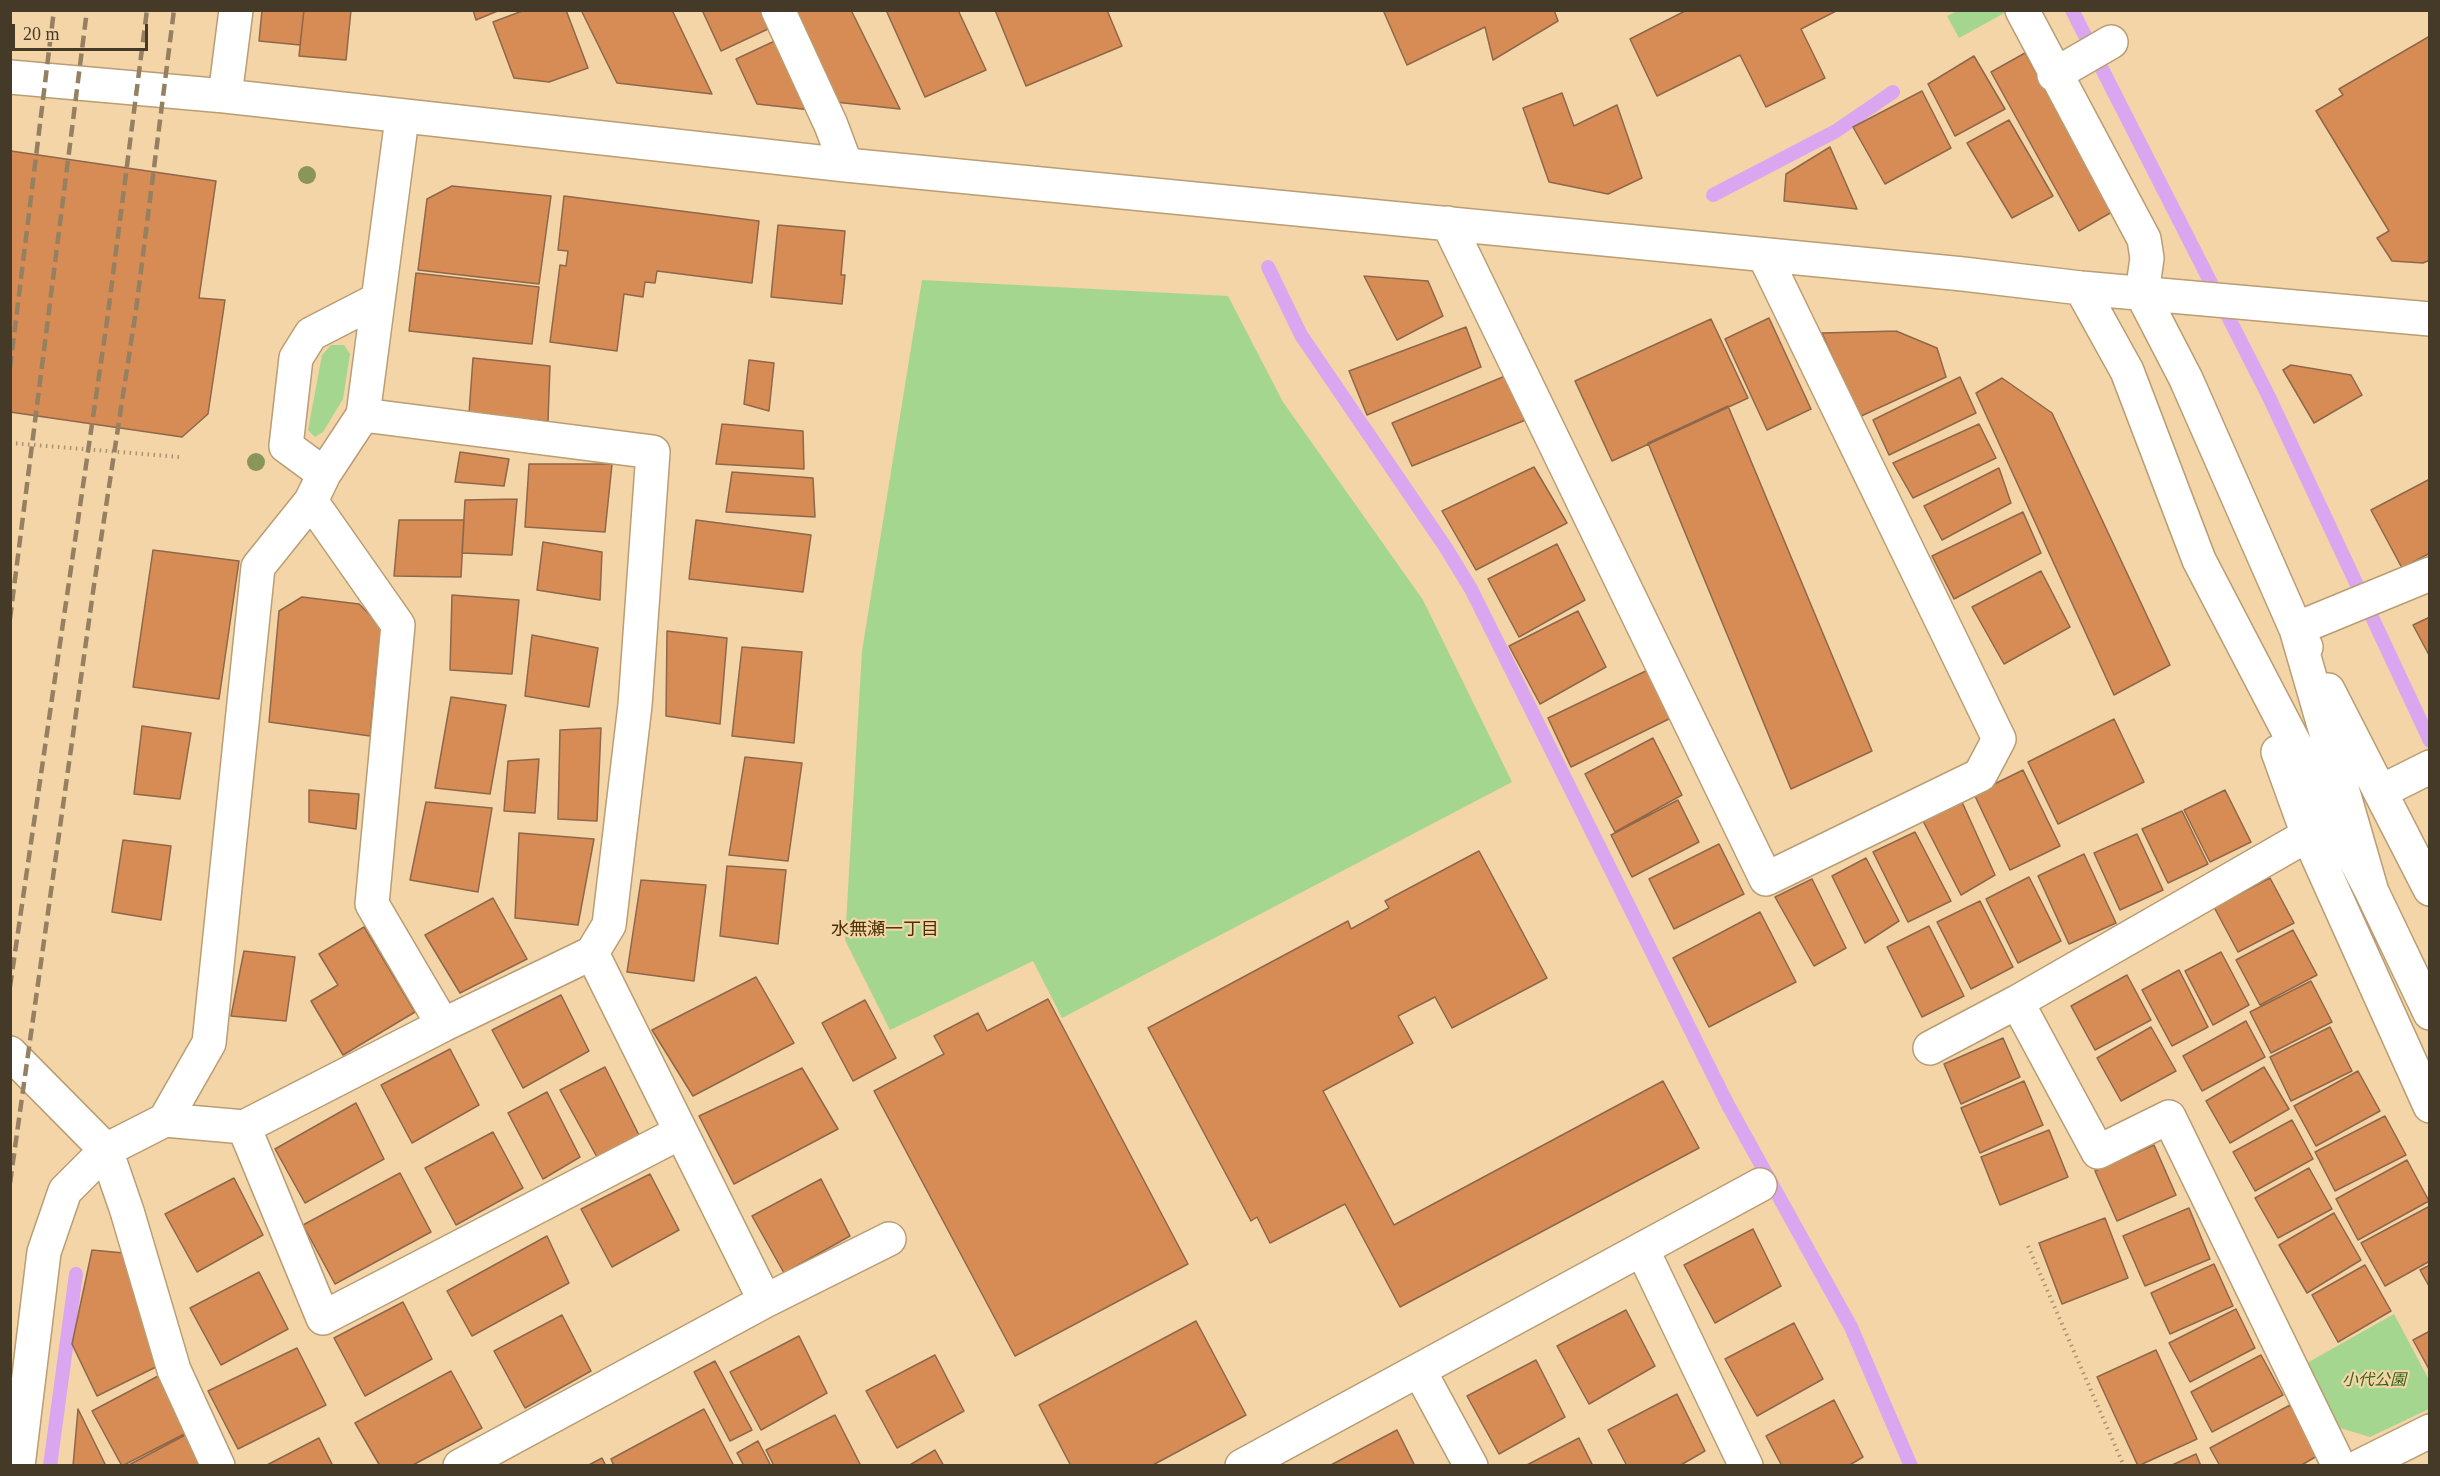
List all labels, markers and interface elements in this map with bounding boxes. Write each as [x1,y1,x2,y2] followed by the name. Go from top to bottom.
[15,12,152,50] scale bar
[23,24,60,44] text: 20 m
[831,919,939,941] district label: 水無瀬一丁目
[2342,1371,2406,1391] park label: 小代公園

